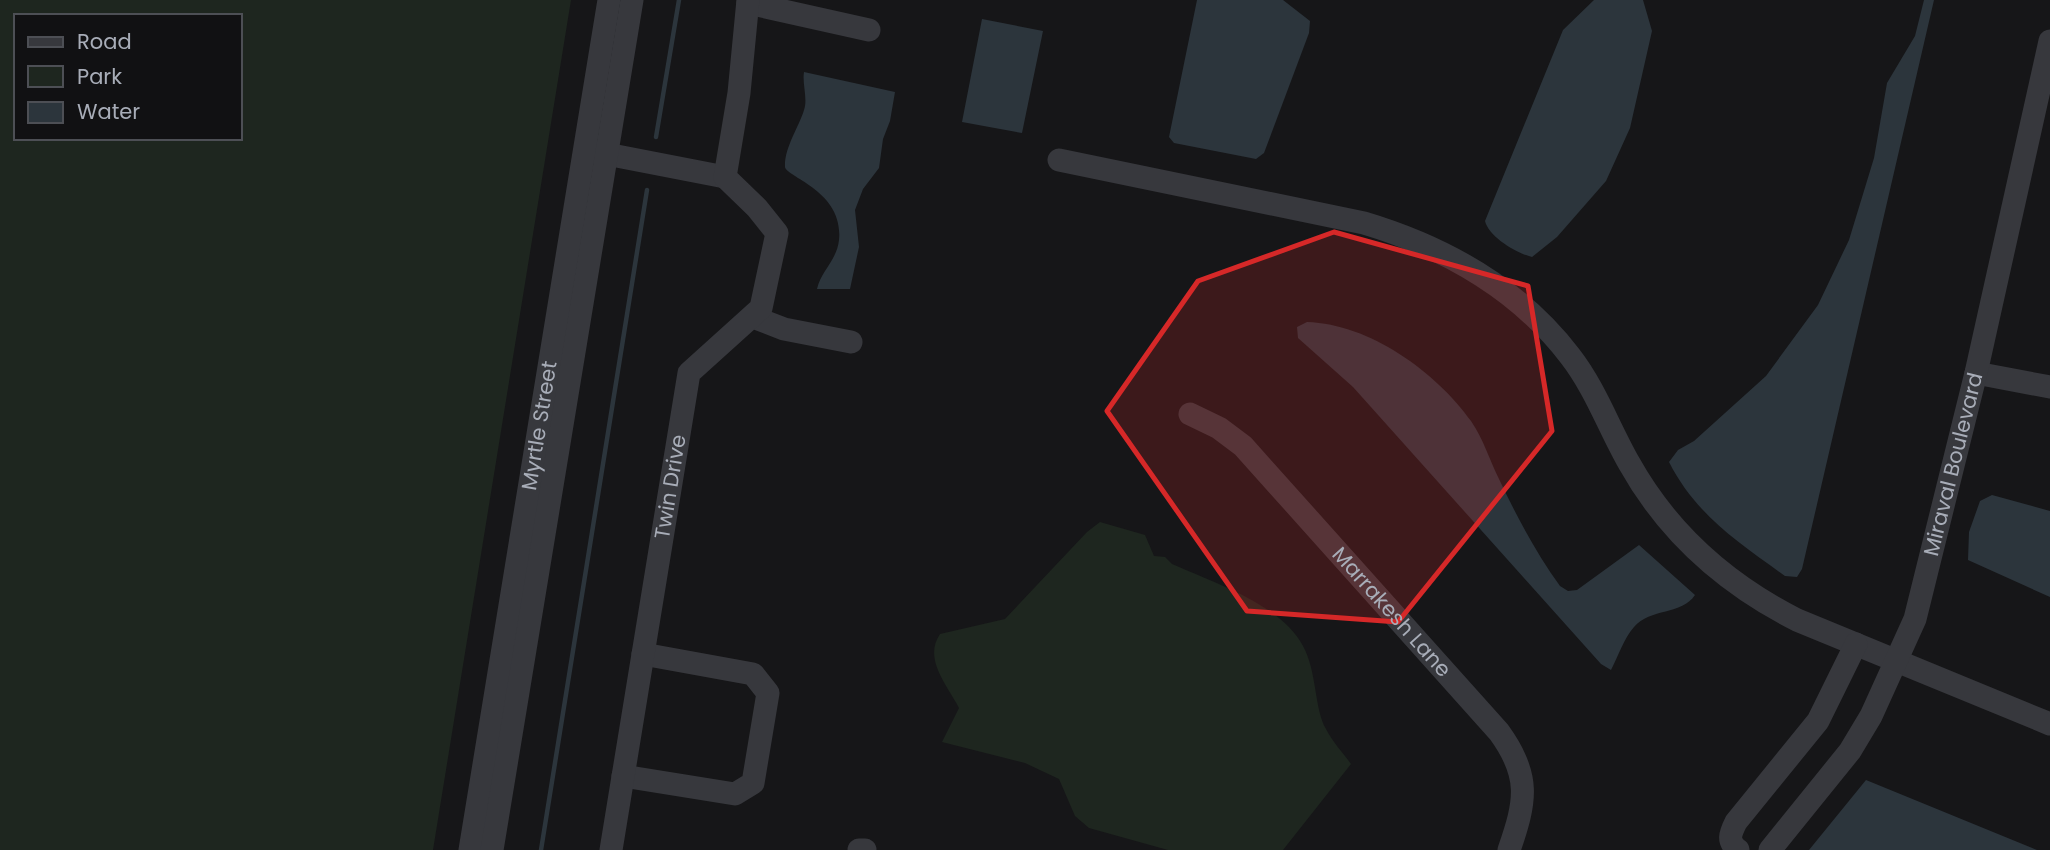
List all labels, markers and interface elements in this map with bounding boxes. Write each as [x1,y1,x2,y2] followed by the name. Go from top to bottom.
[14,14,242,140] legend
[77,27,132,56] text: Road
[77,62,122,91] text: Park
[77,97,140,126] text: Water
[514,359,564,492] street label: Myrtle Street
[1916,369,1990,559] street label: Miraval Boulevard
[647,432,693,541] street label: Twin Drive
[1326,540,1458,683] street label: Marrakesh Lane

